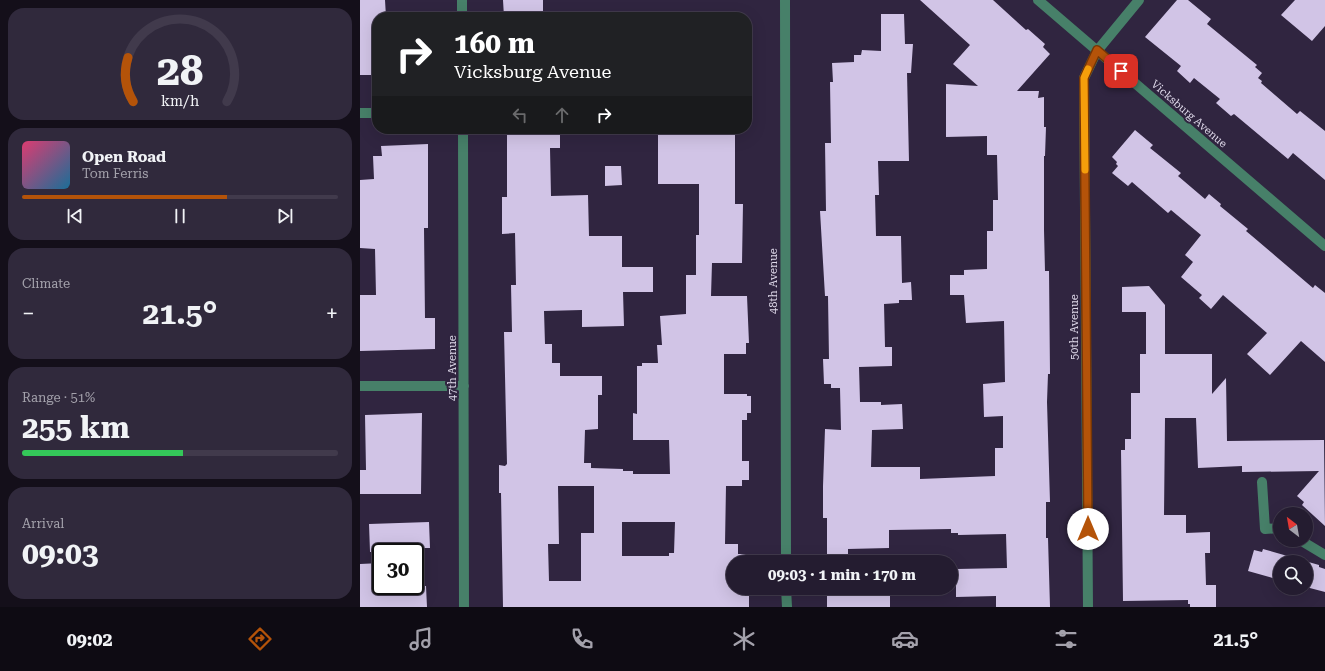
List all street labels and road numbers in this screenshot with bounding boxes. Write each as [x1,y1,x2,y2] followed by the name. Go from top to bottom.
[1148,78,1230,150] street label: Vicksburg Avenue
[767,248,780,314] street label: 48th Avenue
[1068,294,1081,360] street label: 50th Avenue
[446,335,459,401] street label: 47th Avenue

